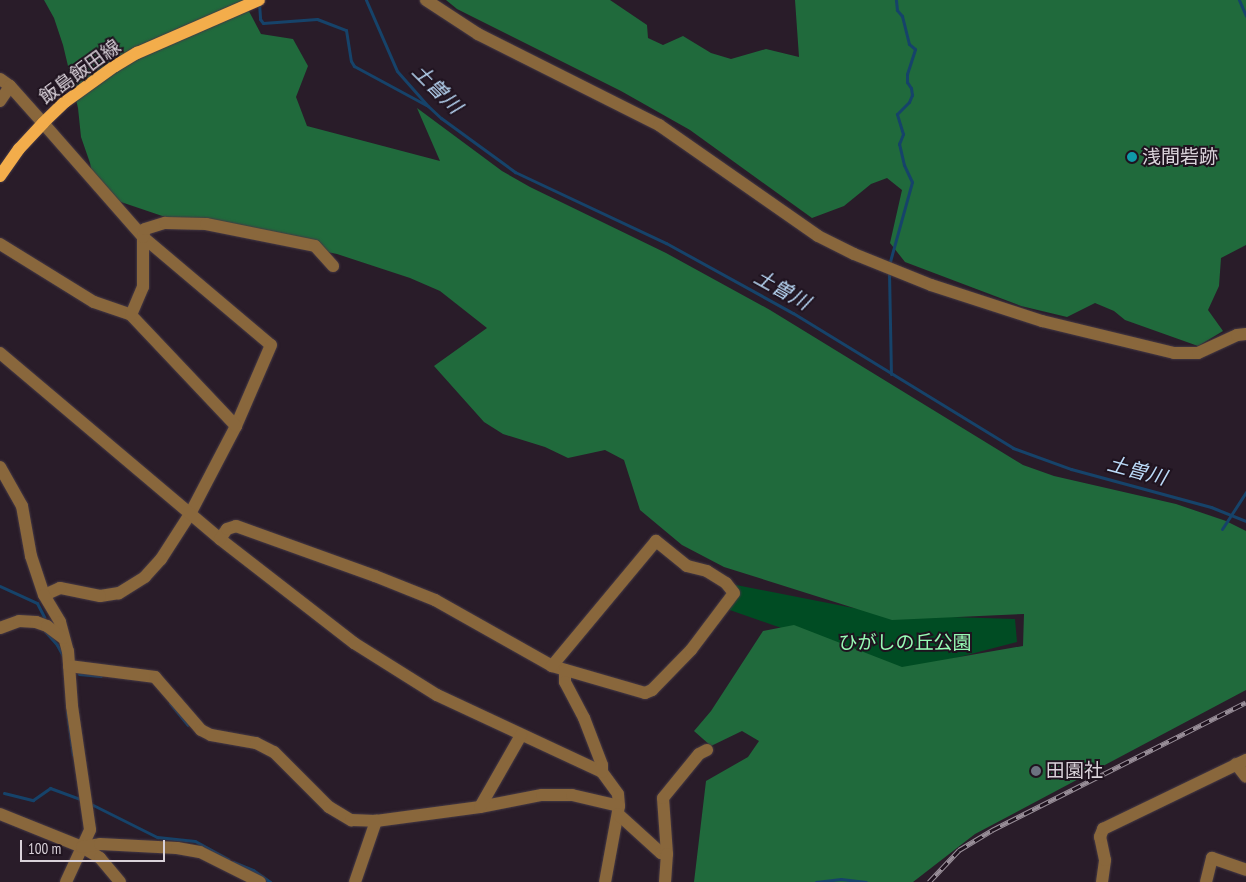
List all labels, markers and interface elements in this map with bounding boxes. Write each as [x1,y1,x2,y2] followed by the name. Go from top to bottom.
[35,35,125,109] street label: 飯島飯田線
[407,59,467,119] water label: 土曽川
[1142,146,1218,168] place label: 浅間砦跡
[1126,151,1138,163] marker: 浅間砦跡
[750,265,814,315] water label: 土曽川
[1105,452,1169,490] water label: 土曽川
[839,632,971,654] park label: ひがしの丘公園
[1046,760,1103,782] place label: 田園社
[1030,765,1042,777] marker: 田園社
[22,830,168,862] scale bar
[28,839,61,858] text: 100 m

